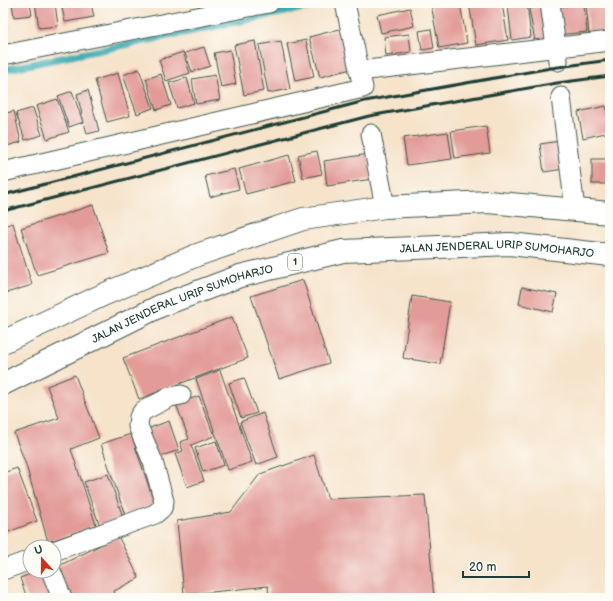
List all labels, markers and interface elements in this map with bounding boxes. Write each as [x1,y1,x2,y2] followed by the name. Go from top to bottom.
[400,237,595,260] street label: JALAN JENDERAL URIP SUMOHARJO
[288,254,302,270] road number: 1
[89,262,274,346] street label: JALAN JENDERAL URIP SUMOHARJO
[22,539,62,579] north arrow
[33,543,45,558] text: U
[463,553,529,579] scale bar
[469,560,496,575] text: 20 m

